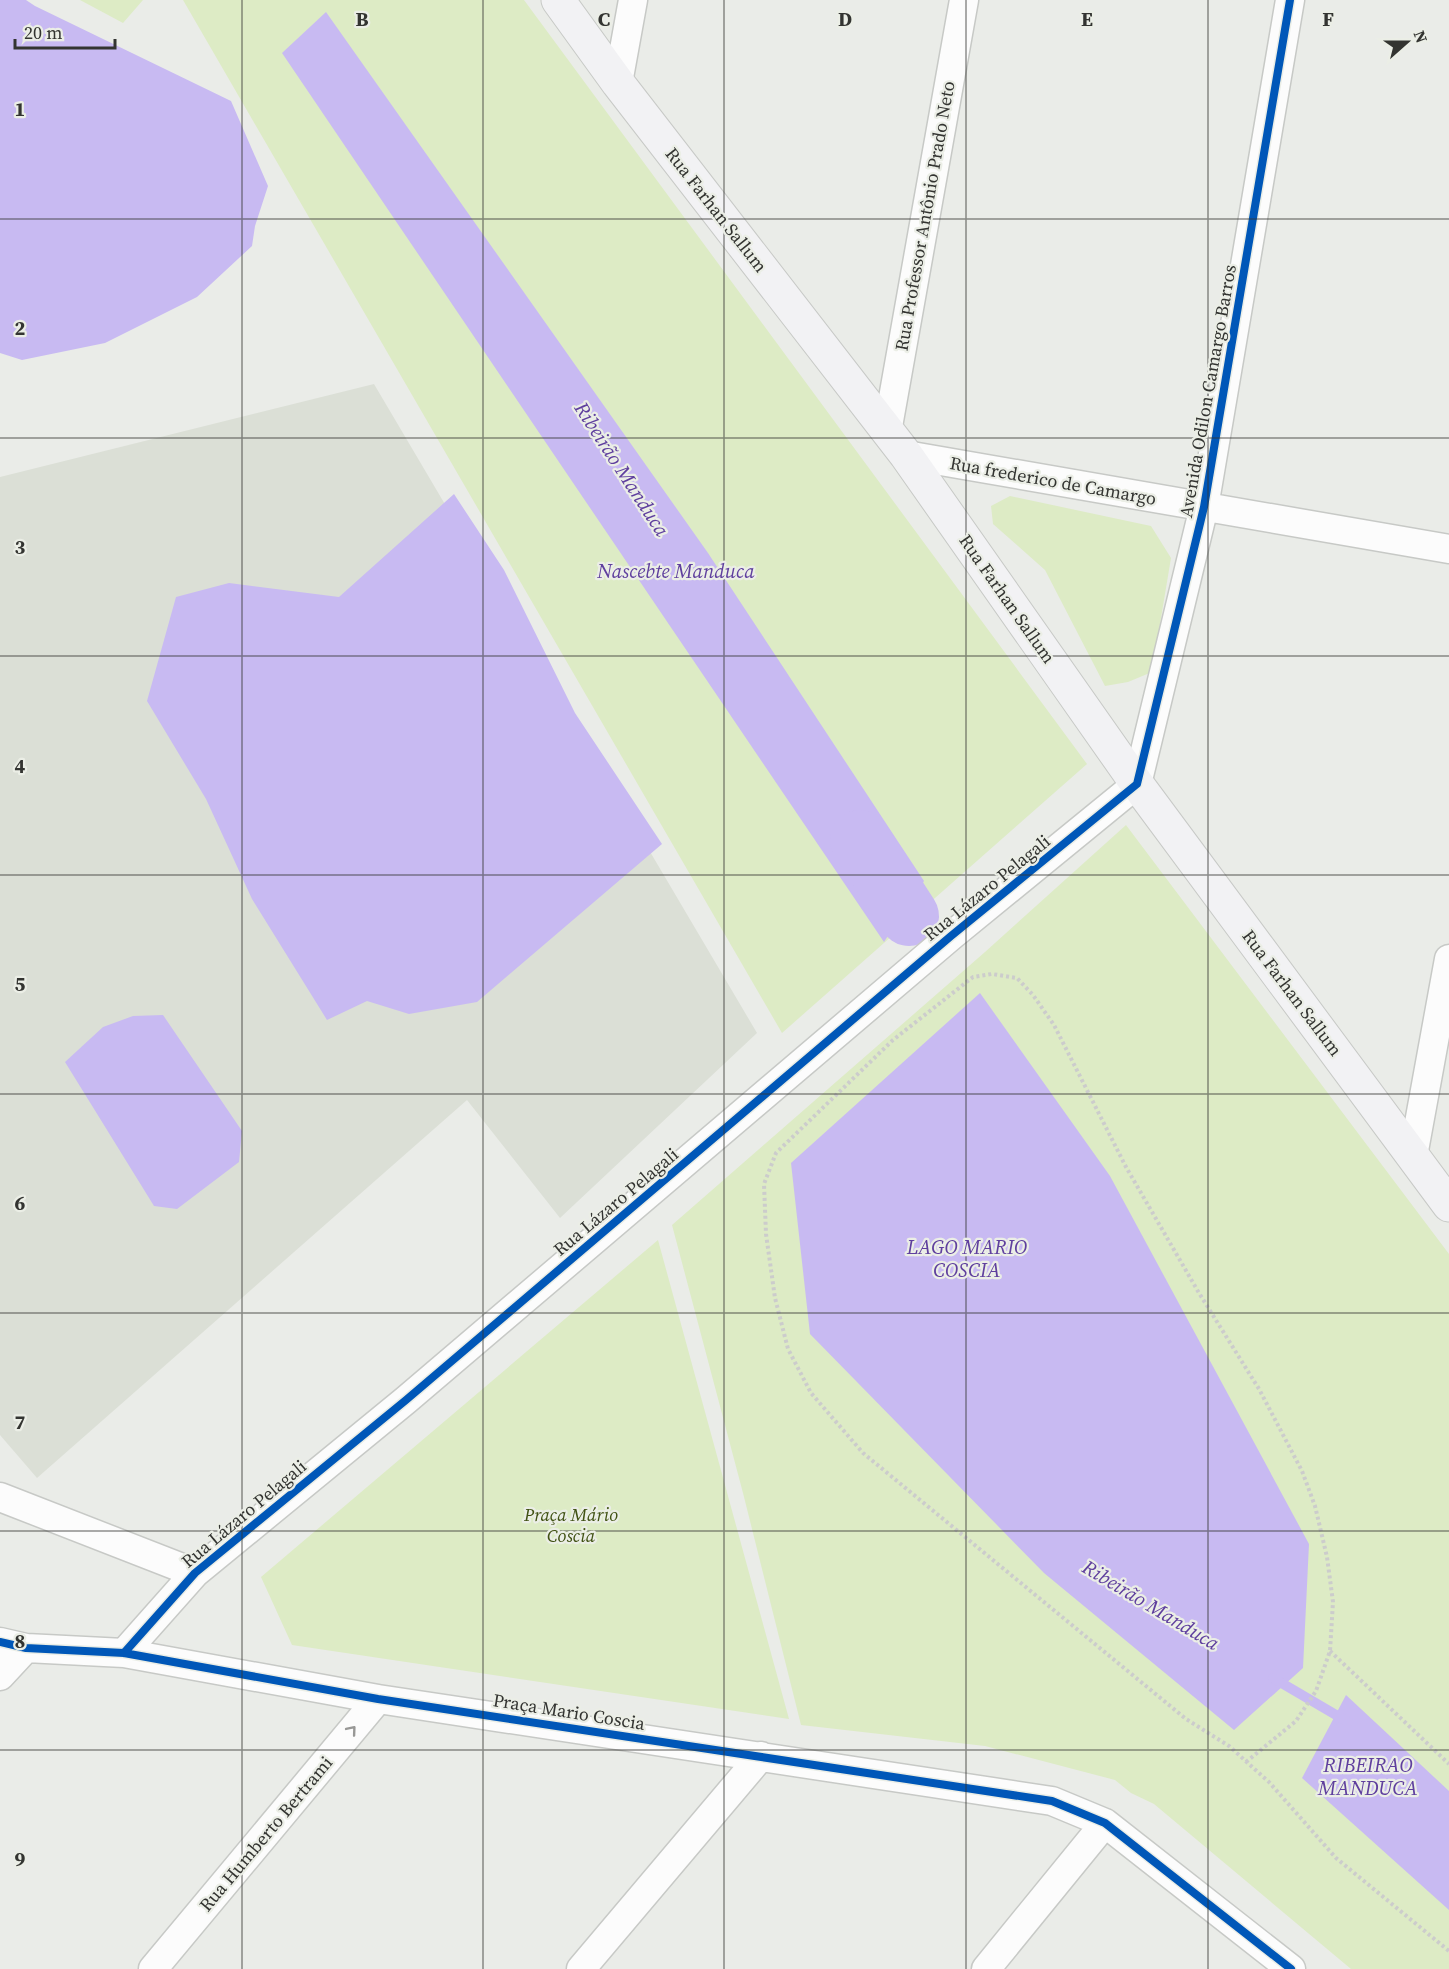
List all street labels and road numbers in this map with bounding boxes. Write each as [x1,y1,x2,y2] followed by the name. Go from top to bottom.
[888,79,961,353] street label: Rua Professor Antônio Prado Neto
[660,142,773,277] street label: Rua Farhan Sallum
[1173,262,1242,519] street label: Avenida Odilon Camargo Barros
[948,450,1158,511] street label: Rua frederico de Camargo
[954,529,1061,668] street label: Rua Farhan Sallum
[918,829,1055,947] street label: Rua Lázaro Pelagali
[1237,924,1348,1061] street label: Rua Farhan Sallum
[548,1142,684,1261] street label: Rua Lázaro Pelagali
[176,1454,312,1573] street label: Rua Lázaro Pelagali
[491,1687,648,1736] street label: Praça Mario Coscia
[193,1751,338,1917] street label: Rua Humberto Bertrami

